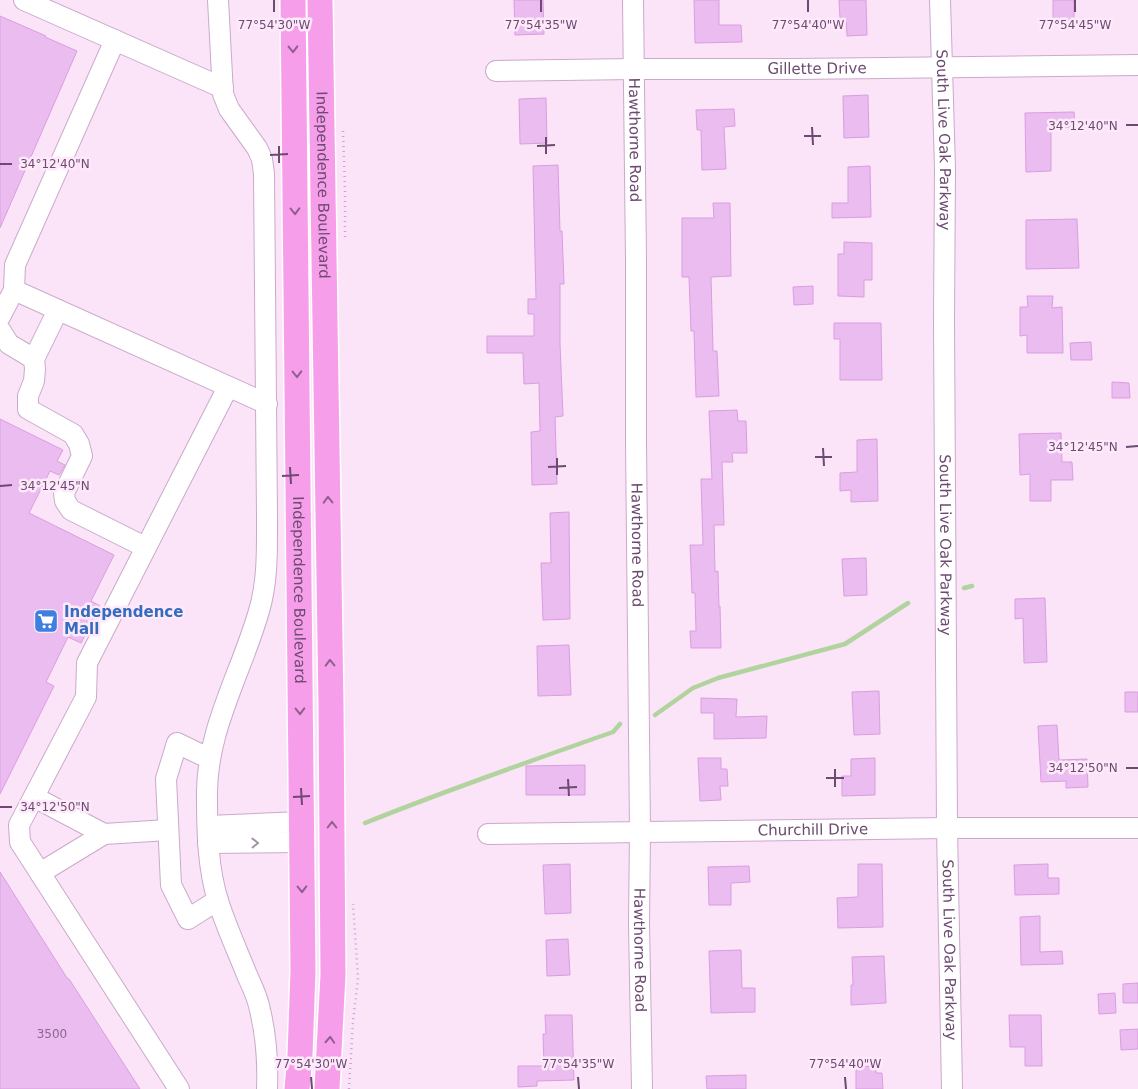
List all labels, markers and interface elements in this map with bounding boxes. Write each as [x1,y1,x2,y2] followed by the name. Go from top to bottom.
[238,18,310,32] text: 77°54'30"W
[505,18,577,32] text: 77°54'35"W
[772,18,844,32] text: 77°54'40"W
[1039,18,1111,32] text: 77°54'45"W
[288,45,299,53] one-way arrow
[932,49,954,231] street label: South Live Oak Parkway
[767,59,867,78] street label: Gillette Drive
[625,78,644,202] street label: Hawthorne Road
[312,91,333,279] street label: Independence Boulevard
[1048,119,1118,133] text: 34°12'40"N
[20,157,90,171] text: 34°12'40"N
[290,208,300,215] one-way arrow
[292,370,302,378] one-way arrow
[1048,440,1118,454] text: 34°12'45"N
[936,454,955,636] street label: South Live Oak Parkway
[20,479,90,493] text: 34°12'45"N
[627,483,647,607] street label: Hawthorne Road
[289,496,309,684] street label: Independence Boulevard
[323,496,333,504] one-way arrow
[64,603,183,638] place label: Independence Mall
[33,608,59,634] supermarket icon: Independence Mall
[325,659,336,667] one-way arrow
[295,708,305,715] one-way arrow
[1048,761,1118,775] text: 34°12'50"N
[20,800,90,814] text: 34°12'50"N
[758,820,868,839] street label: Churchill Drive
[327,821,337,829] one-way arrow
[252,838,259,848] one-way arrow
[939,859,960,1041] street label: South Live Oak Parkway
[297,885,307,893] one-way arrow
[630,888,650,1012] street label: Hawthorne Road
[37,1027,67,1041] house number: 3500
[325,1036,336,1044] one-way arrow
[275,1057,347,1071] text: 77°54'30"W
[542,1057,614,1071] text: 77°54'35"W
[809,1057,881,1071] text: 77°54'40"W

